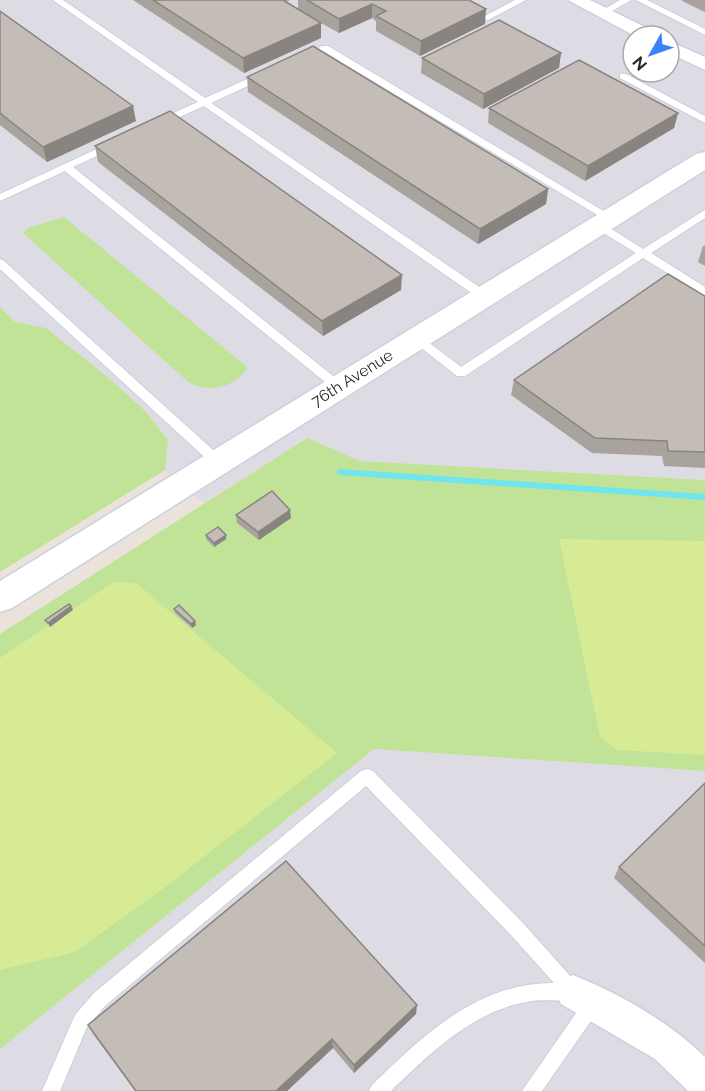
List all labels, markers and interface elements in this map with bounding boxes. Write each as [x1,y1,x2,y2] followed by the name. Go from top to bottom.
[621,24,681,84] north arrow
[629,53,651,74] text: N
[308,345,396,411] street label: 76th Avenue

